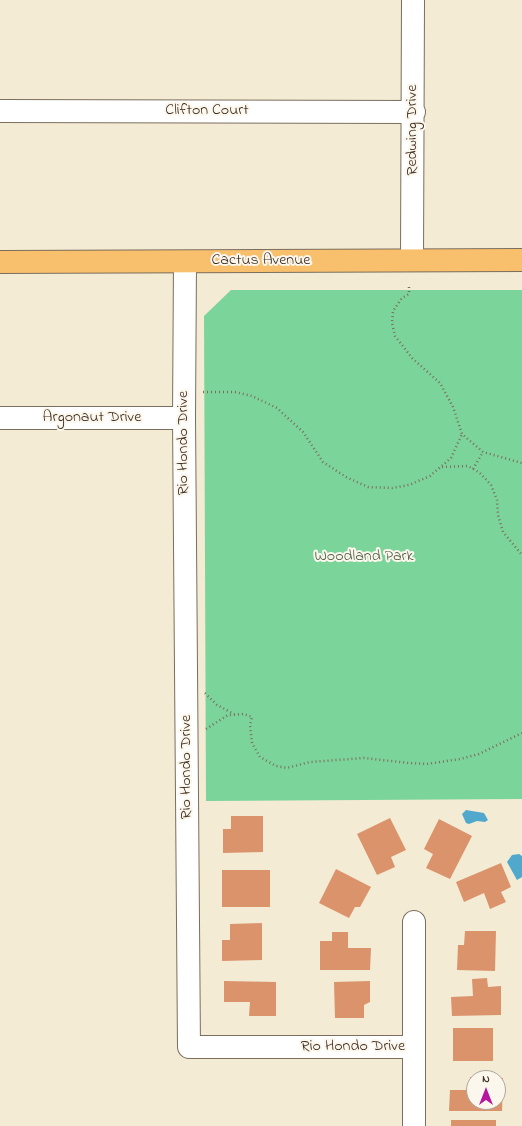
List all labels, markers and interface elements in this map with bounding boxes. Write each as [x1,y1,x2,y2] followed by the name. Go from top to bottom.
[403,85,423,175] street label: Redwing Drive
[165,101,249,121] street label: Clifton Court
[212,251,310,271] street label: Cactus Avenue
[174,391,194,495] street label: Rio Hondo Drive
[43,408,141,428] street label: Argonaut Drive
[314,547,414,567] park label: Woodland Park
[177,715,197,819] street label: Rio Hondo Drive
[301,1037,405,1057] street label: Rio Hondo Drive
[466,1070,506,1110] north arrow
[482,1071,490,1087] text: N

